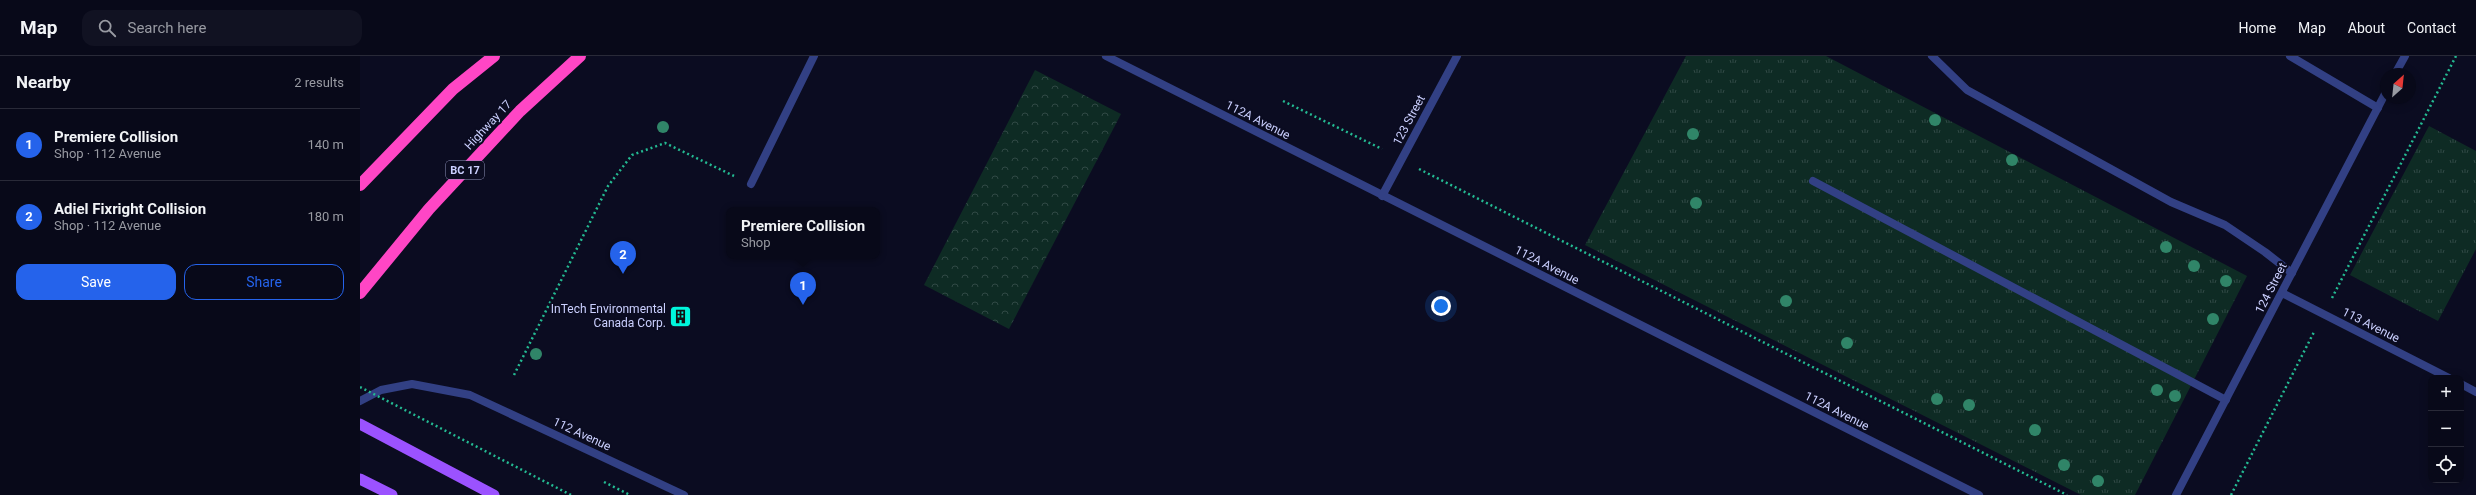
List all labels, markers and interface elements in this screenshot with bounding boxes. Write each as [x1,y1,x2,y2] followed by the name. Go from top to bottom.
[82,10,362,46] search box
[20,16,58,39] text: Map
[96,17,118,39] icon: search
[128,19,206,37] text: Search here
[2238,20,2276,36] text: Home
[2298,20,2326,36] text: Map
[2348,20,2385,36] text: About
[2407,20,2456,36] text: Contact
[2380,68,2416,104] north arrow
[16,72,71,92] text: Nearby
[294,75,344,90] text: 2 results
[1390,92,1428,148] street label: 123 Street
[462,97,515,153] street label: Highway 17
[1224,98,1292,142] street label: 112A Avenue
[54,128,178,146] text: Premiere Collision
[25,137,33,152] text: 1
[307,137,344,152] text: 140 m
[54,146,161,161] text: Shop · 112 Avenue
[446,161,484,179] road number: BC 17
[54,200,206,218] text: Adiel Fixright Collision
[726,207,880,259] popup
[25,209,33,224] text: 2
[307,209,344,224] text: 180 m
[741,217,865,235] text: Premiere Collision
[54,218,161,233] text: Shop · 112 Avenue
[741,235,771,250] text: Shop
[610,241,636,274] pin: 2
[1513,243,1581,287] street label: 112A Avenue
[2252,260,2290,316] street label: 124 Street
[16,264,176,300] button: Save
[184,264,344,300] button: Share
[790,272,816,305] pin: 1
[1431,296,1451,316] your location
[551,302,666,330] place label: InTech Environmental Canada Corp.
[668,303,694,329] building icon: InTech Environmental Canada Corp.
[2340,305,2402,345] street label: 113 Avenue
[2428,375,2464,483] map controls
[2428,375,2464,411] button: +
[1803,389,1871,433] street label: 112A Avenue
[2428,411,2464,447] button: −
[551,414,613,454] street label: 112 Avenue
[2428,447,2464,483] button: locate

